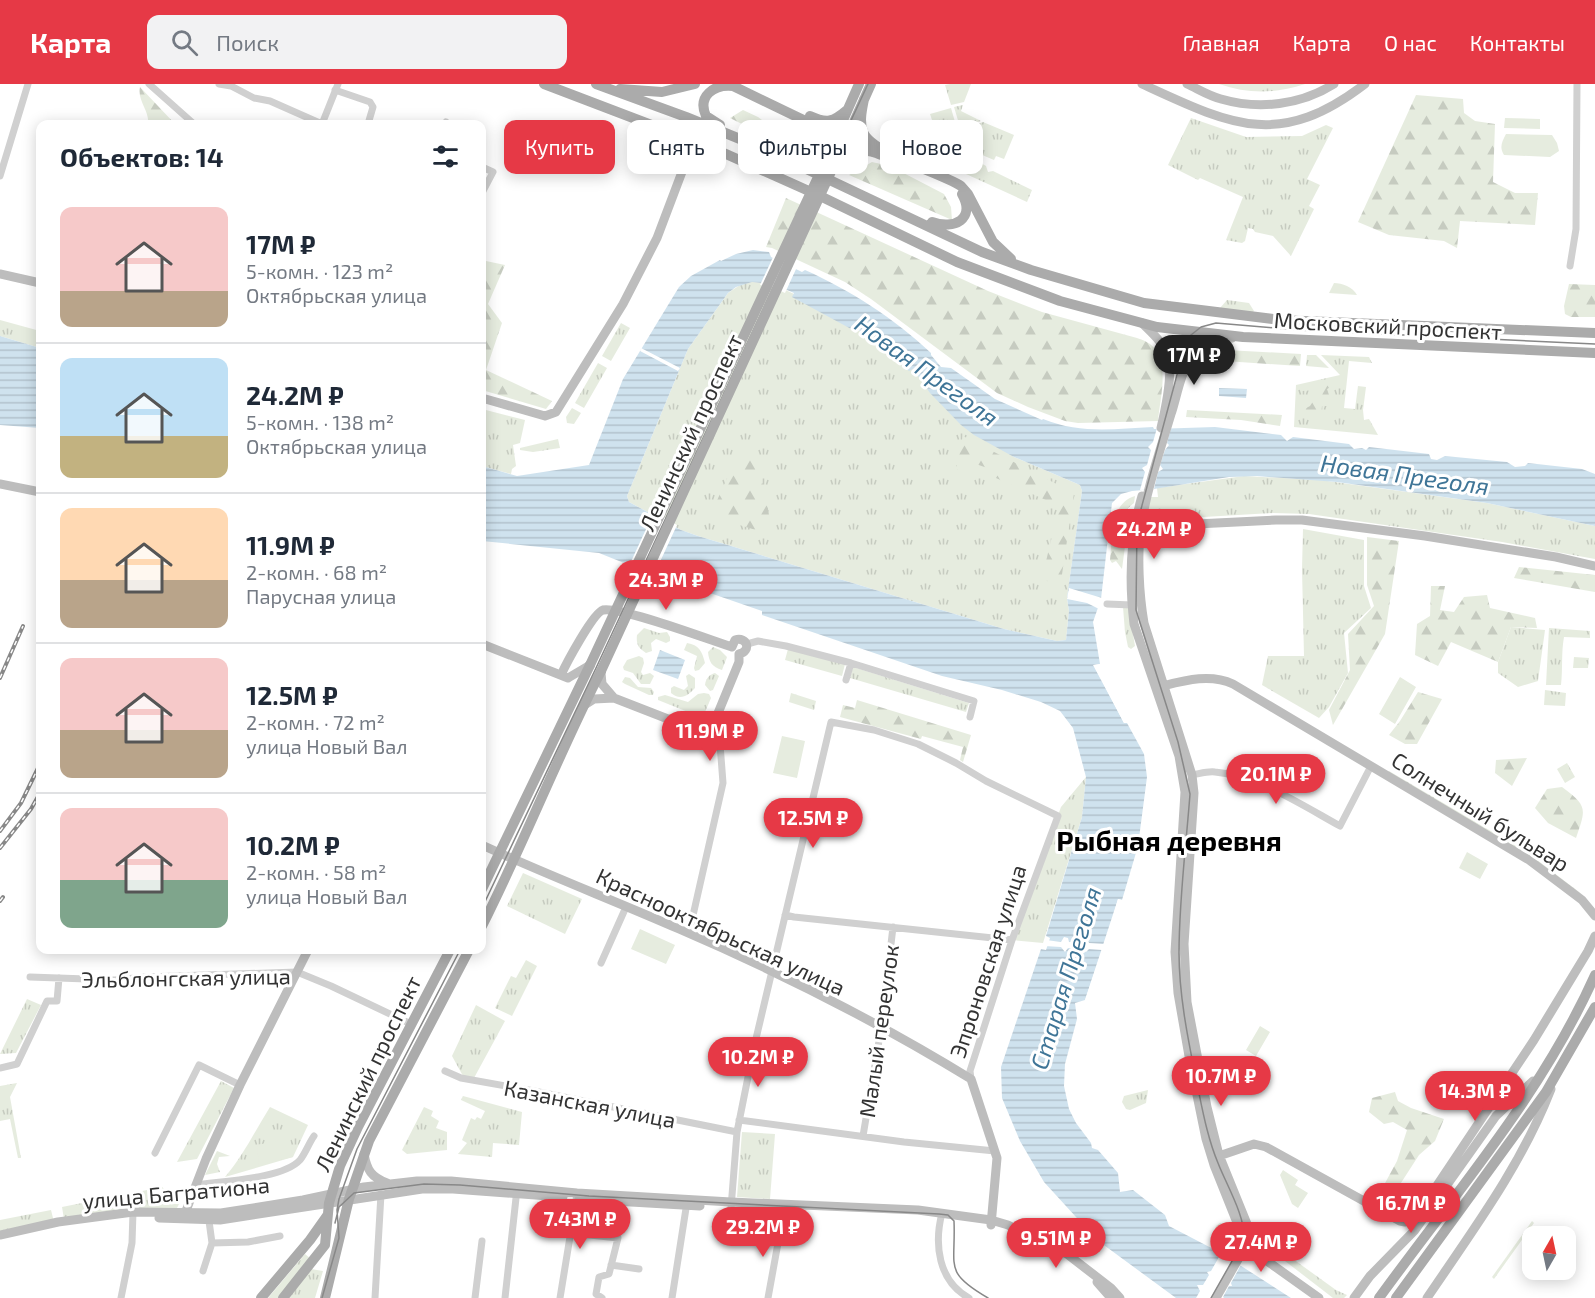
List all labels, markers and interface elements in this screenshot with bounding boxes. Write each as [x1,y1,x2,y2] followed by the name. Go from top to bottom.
[147,15,567,69] search box
[30,25,111,59] text: Карта
[168,26,201,59] icon: search
[216,29,279,55] text: Поиск
[1183,30,1260,55] text: Главная
[1293,30,1351,55] text: Карта
[1384,30,1437,55] text: О нас
[1470,30,1565,55] text: Контакты
[504,120,615,174] chip: Купить
[627,120,726,174] chip: Снять
[738,120,868,174] chip: Фильтры
[880,120,983,174] chip: Новое
[429,140,462,173] icon: filters
[60,141,224,172] text: Объектов: 14
[246,228,316,259] text: 17M ₽
[108,231,180,303] icon: home
[246,259,393,283] text: 5-комн. · 123 m²
[246,283,427,307] text: Октябрьская улица
[1273,306,1503,344] street label: Московский проспект
[850,308,1004,432] water label: Новая Преголя
[633,329,747,534] street label: Ленинский проспект
[1152,335,1236,386] pin: 17M ₽
[1167,342,1221,366] text: 17M ₽
[246,379,344,410] text: 24.2M ₽
[108,382,180,454] icon: home
[246,410,394,434] text: 5-комн. · 138 m²
[246,434,427,458] text: Октябрьская улица
[1319,448,1491,500] water label: Новая Преголя
[1099,509,1209,560] pin: 24.2M ₽
[1116,516,1192,540] text: 24.2M ₽
[246,529,335,560] text: 11.9M ₽
[108,532,180,604] icon: home
[246,560,387,584] text: 2-комн. · 68 m²
[611,560,721,611] pin: 24.3M ₽
[628,567,704,591] text: 24.3M ₽
[246,584,396,608] text: Парусная улица
[246,679,338,710] text: 12.5M ₽
[108,682,180,754] icon: home
[246,710,385,734] text: 2-комн. · 72 m²
[655,711,765,762] pin: 11.9M ₽
[676,718,744,742] text: 11.9M ₽
[246,734,407,758] text: улица Новый Вал
[1387,746,1575,877] street label: Солнечный бульвар
[1221,754,1331,805] pin: 20.1M ₽
[1240,761,1312,785] text: 20.1M ₽
[758,798,868,849] pin: 12.5M ₽
[778,805,848,829] text: 12.5M ₽
[1056,823,1282,857] district label: Рыбная деревня
[246,829,340,860] text: 10.2M ₽
[108,832,180,904] icon: home
[246,860,386,884] text: 2-комн. · 58 m²
[944,861,1031,1061] street label: Эпроновская улица
[592,862,849,1001] street label: Краснооктябрьская улица
[1023,883,1107,1073] water label: Старая Преголя
[246,884,407,908] text: улица Новый Вал
[853,943,904,1119] street label: Малый переулок
[81,962,291,993] street label: Эльблонгская улица
[308,971,426,1175] street label: Ленинский проспект
[703,1037,813,1088] pin: 10.2M ₽
[722,1044,794,1068] text: 10.2M ₽
[1166,1056,1276,1107] pin: 10.7M ₽
[1186,1063,1256,1087] text: 10.7M ₽
[1420,1071,1530,1122] pin: 14.3M ₽
[502,1074,678,1133] street label: Казанская улица
[1439,1078,1511,1102] text: 14.3M ₽
[81,1171,271,1214] street label: улица Багратиона
[1356,1183,1466,1234] pin: 16.7M ₽
[1376,1190,1446,1214] text: 16.7M ₽
[525,1199,635,1250] pin: 7.43M ₽
[543,1206,617,1230] text: 7.43M ₽
[708,1207,818,1258] pin: 29.2M ₽
[726,1214,800,1238] text: 29.2M ₽
[1001,1218,1111,1269] pin: 9.51M ₽
[1206,1222,1316,1273] pin: 27.4M ₽
[1021,1225,1091,1249] text: 9.51M ₽
[1522,1226,1576,1280] north arrow
[1522,1226,1576,1280] map controls
[1224,1229,1298,1253] text: 27.4M ₽

